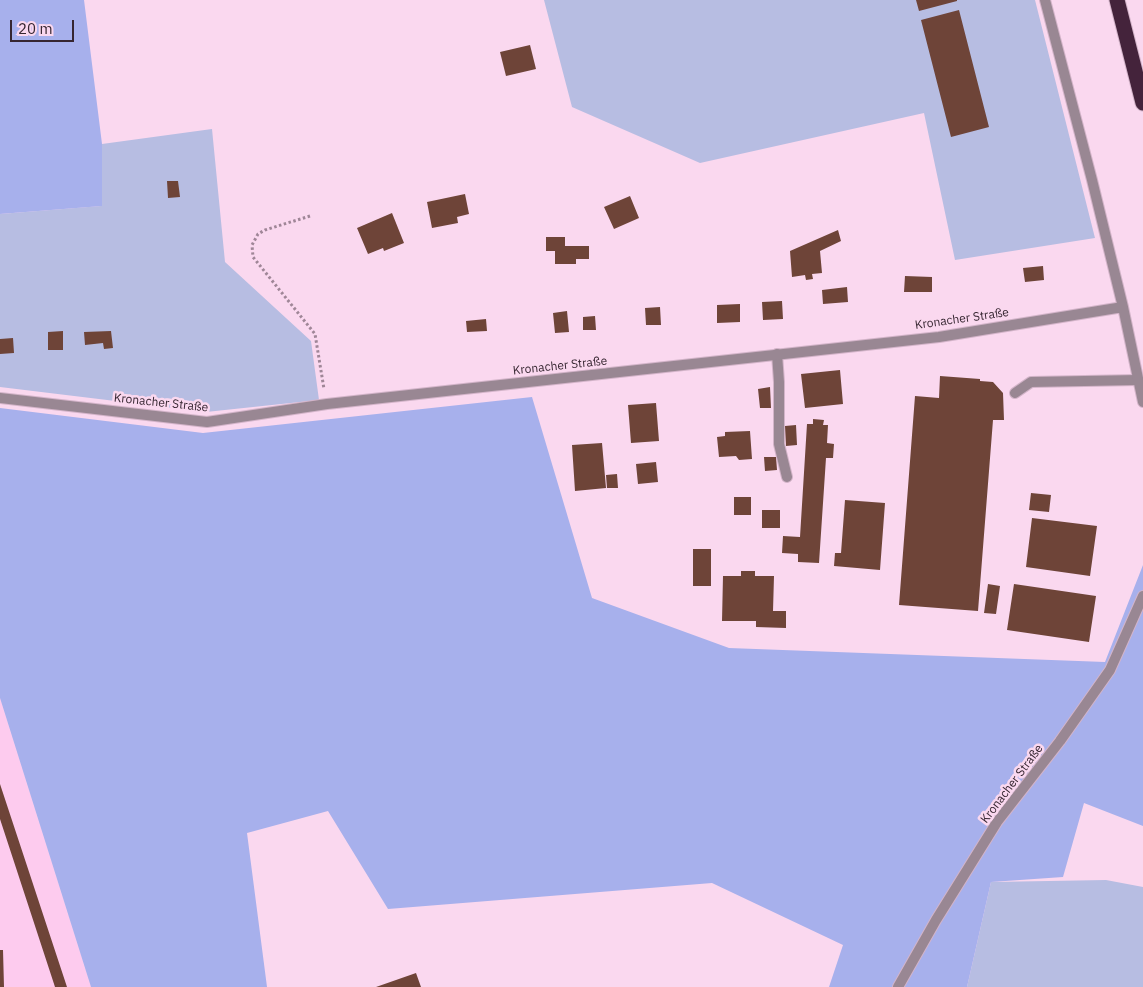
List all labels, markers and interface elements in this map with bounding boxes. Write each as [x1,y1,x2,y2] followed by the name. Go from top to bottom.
[12,10,76,42] scale bar
[18,19,53,38] text: 20 m
[914,305,1010,333] street label: Kronacher Straße
[512,354,608,378] street label: Kronacher Straße
[113,391,209,415] street label: Kronacher Straße
[978,742,1046,826] street label: Kronacher Straße

